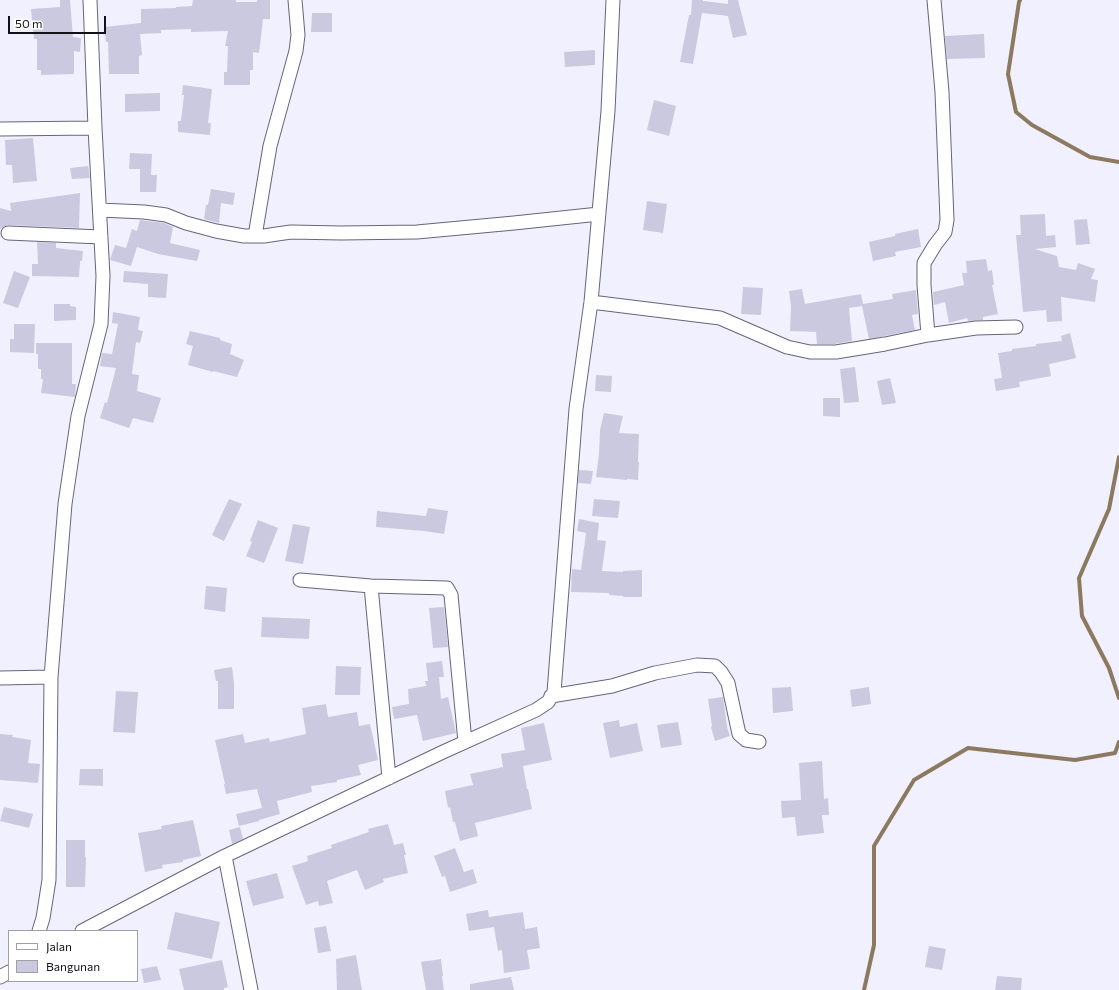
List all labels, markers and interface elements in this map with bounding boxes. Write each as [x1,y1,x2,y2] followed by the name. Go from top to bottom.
[10,8,108,34] scale bar
[15,16,43,30] text: 50 m
[8,930,138,982] legend
[46,939,72,953] text: Jalan
[46,959,100,973] text: Bangunan

